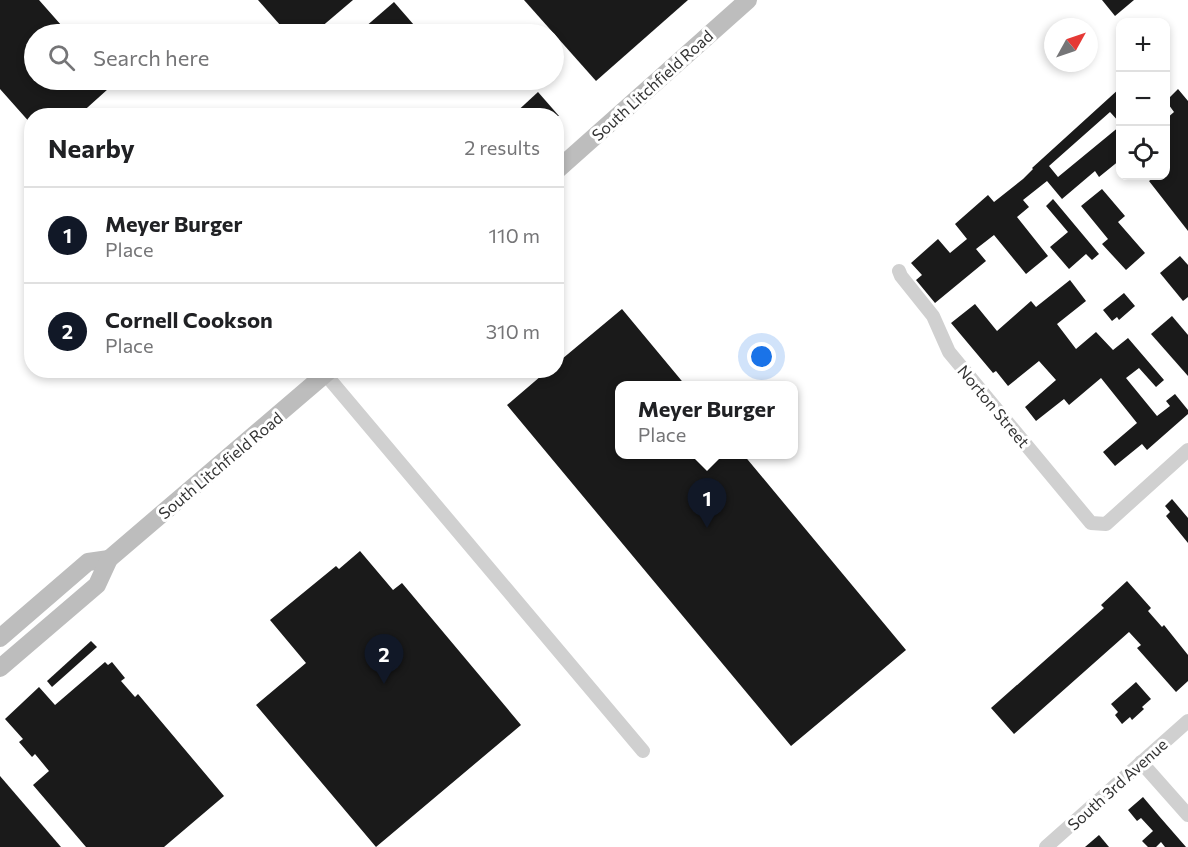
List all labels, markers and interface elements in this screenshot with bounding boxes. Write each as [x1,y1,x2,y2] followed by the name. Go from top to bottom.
[1044,18,1098,72] north arrow
[1116,18,1170,180] map controls
[1116,18,1170,72] button: +
[24,24,564,90] search box
[588,26,716,144] street label: South Litchfield Road
[45,41,78,74] icon: search
[93,44,209,71] text: Search here
[1116,72,1170,126] button: −
[1116,126,1170,180] button: locate
[48,132,135,163] text: Nearby
[464,135,540,159] text: 2 results
[105,210,242,237] text: Meyer Burger
[63,223,72,247] text: 1
[489,223,540,247] text: 110 m
[105,237,154,261] text: Place
[105,306,273,333] text: Cornell Cookson
[62,319,73,343] text: 2
[486,319,540,343] text: 310 m
[105,333,154,357] text: Place
[747,342,776,371] your location
[954,361,1034,451] street label: Norton Street
[615,381,798,459] popup
[638,395,775,422] text: Meyer Burger
[154,408,286,522] street label: South Litchfield Road
[638,422,686,446] text: Place
[688,478,726,528] pin: 1
[364,634,404,684] pin: 2
[1063,734,1171,834] street label: South 3rd Avenue

